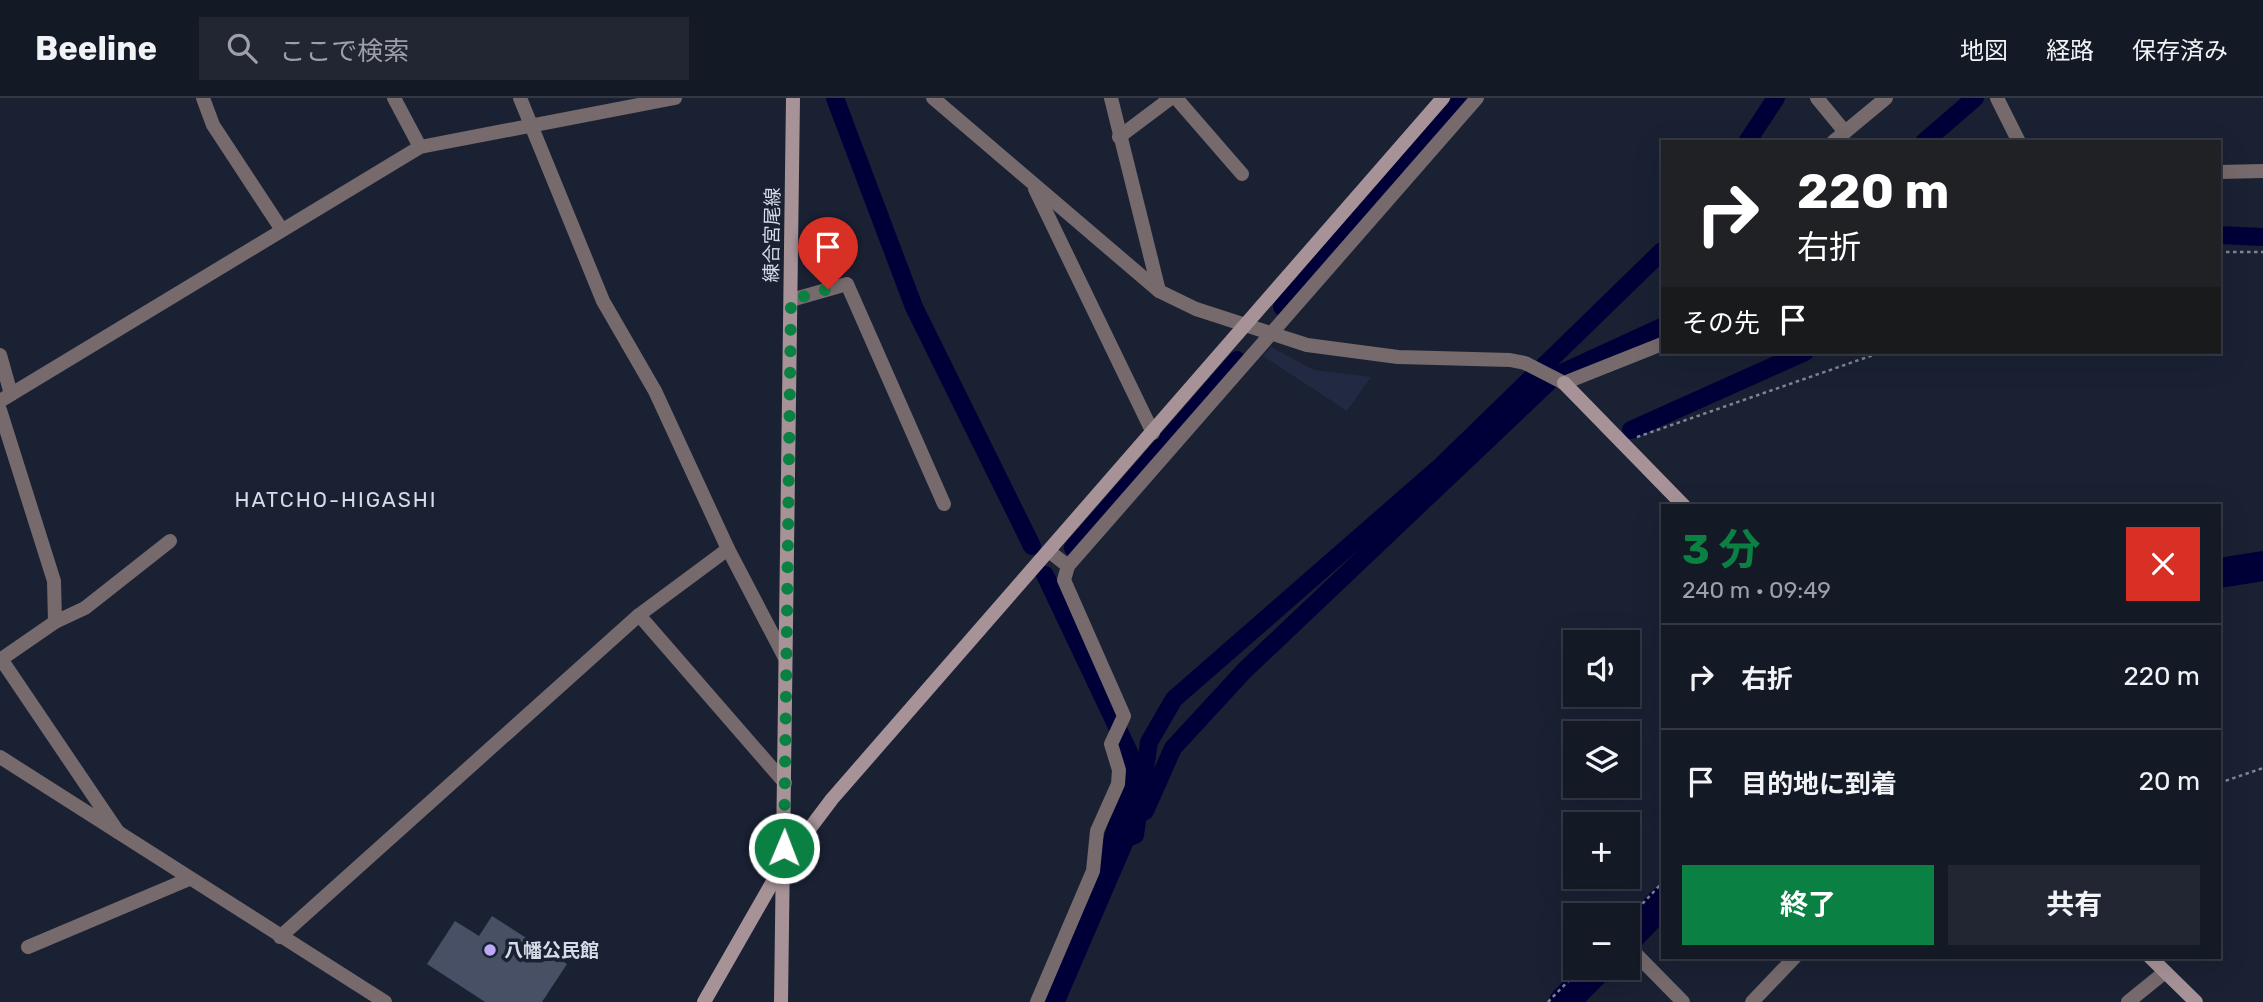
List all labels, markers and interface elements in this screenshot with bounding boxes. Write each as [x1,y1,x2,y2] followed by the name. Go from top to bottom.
[199,17,689,80] search box
[35,29,157,68] text: Beeline
[223,29,261,67] icon: search
[279,36,409,67] text: ここで検索
[1960,37,2008,65] text: 地図
[2046,37,2094,65] text: 経路
[2132,37,2228,65] text: 保存済み
[1797,162,1949,220] text: 220 m
[1682,168,1773,259] icon: right
[760,187,784,283] street label: 練合宮尾線
[798,217,858,289] pin
[809,228,847,266] icon: arrive
[1797,228,1861,266] text: 右折
[1774,301,1812,339] icon: arrive
[1682,308,1760,339] text: その先
[235,487,437,512] district label: HATCHO-HIGASHI
[1682,525,1761,575] text: 3 分
[2126,527,2200,601] button: close
[1682,576,1831,604] text: 240 m · 09:49
[1563,630,1640,980] map controls
[1563,630,1640,707] button: sound
[1682,658,1720,696] icon: right
[2123,661,2200,692] text: 220 m
[1741,664,1793,695] text: 右折
[1563,721,1640,798] button: layers
[1682,763,1720,801] icon: arrive
[2139,766,2200,797] text: 20 m
[1741,769,1897,800] text: 目的地に到着
[747,811,821,885] position arrow
[1563,812,1640,889] button: +
[1682,865,1934,945] button: 終了
[1948,865,2200,945] button: 共有
[1563,903,1640,980] button: −
[504,939,599,962] place label: 八幡公民館
[482,942,498,958] marker: 八幡公民館

